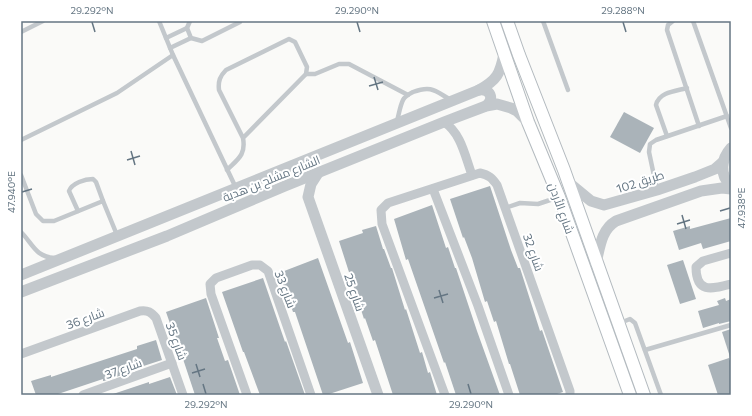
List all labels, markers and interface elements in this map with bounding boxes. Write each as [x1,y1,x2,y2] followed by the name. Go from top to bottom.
[70,4,114,16] text: 29.292°N
[335,4,379,16] text: 29.290°N
[601,4,645,16] text: 29.288°N
[220,152,323,206] street label: الشارع مشلح بن هدبة
[614,167,666,196] street label: طريق 102
[5,171,17,213] text: 47.940°E
[544,180,578,236] street label: شارع الأردن
[735,187,747,229] text: 47.938°E
[519,231,547,273] street label: شارع 32
[271,268,300,311] street label: شارع 33
[340,271,368,313] street label: شارع 25
[64,305,107,333] street label: شارع 36
[162,320,190,363] street label: شارع 35
[102,355,144,383] street label: شارع 37
[184,398,228,410] text: 29.292°N
[449,398,493,410] text: 29.290°N

